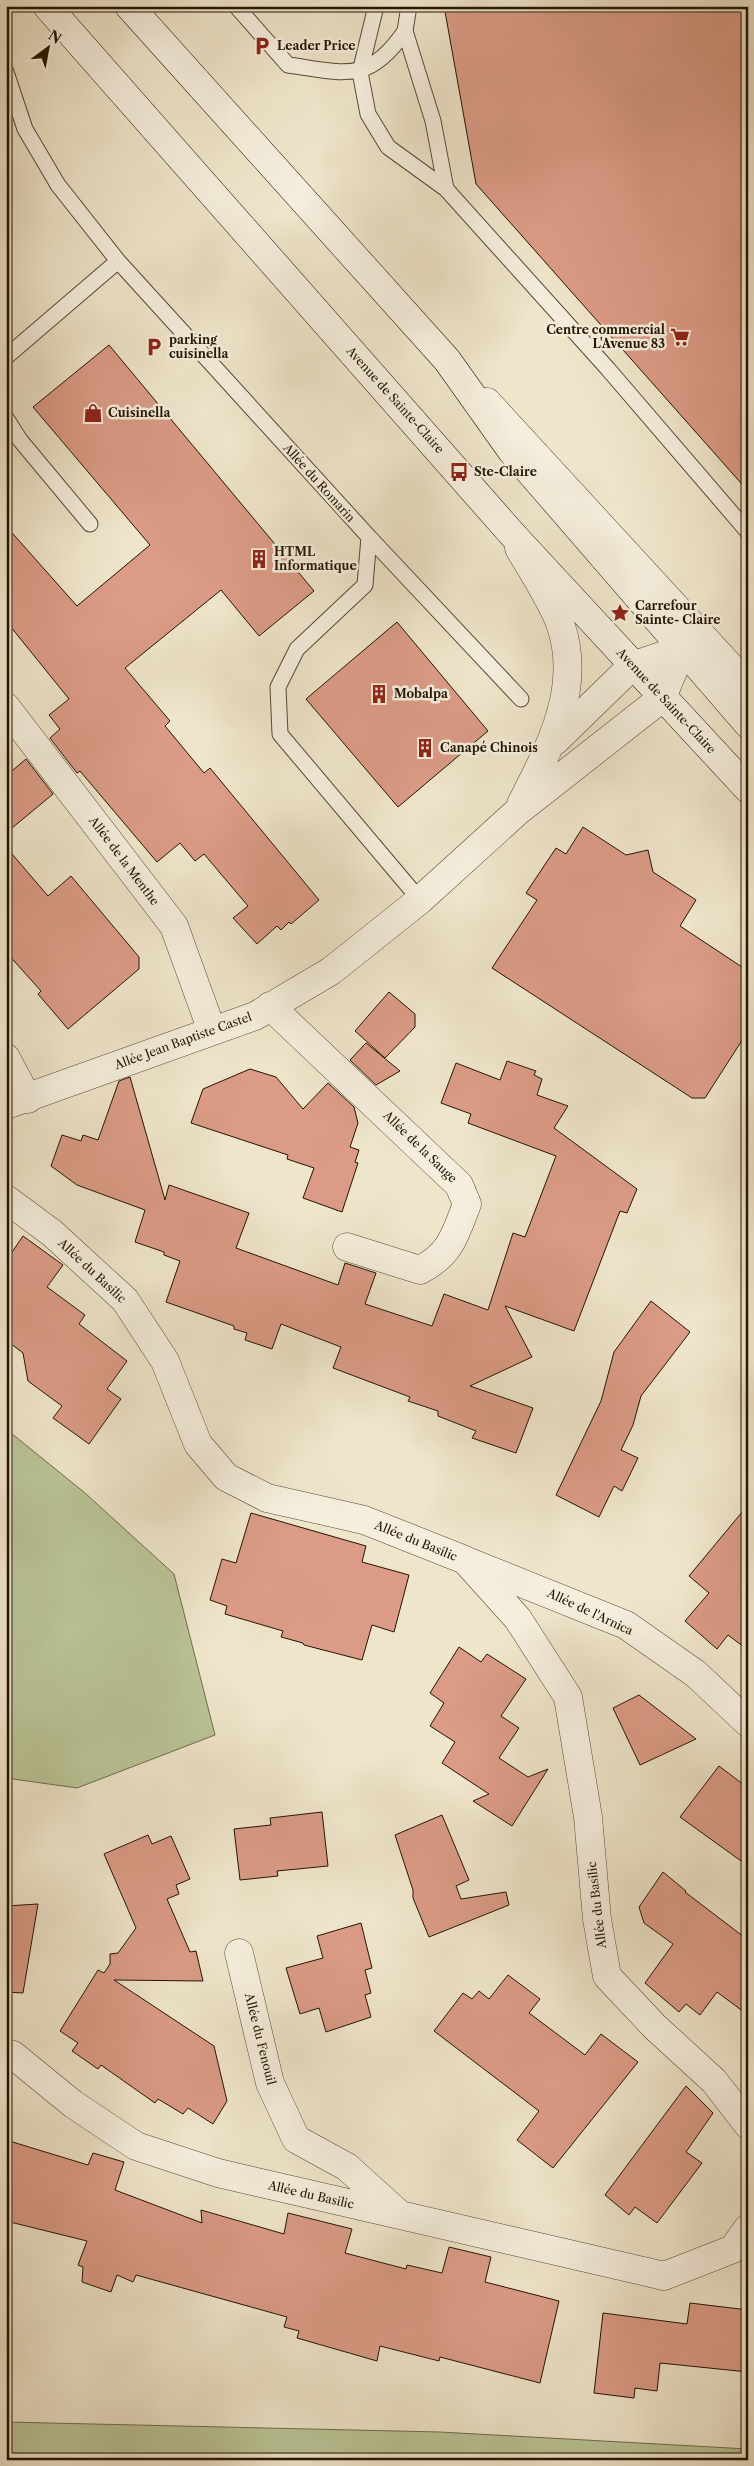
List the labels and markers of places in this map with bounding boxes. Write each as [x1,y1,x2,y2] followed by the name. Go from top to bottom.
[251,35,273,57] parking icon: Leader Price
[277,38,356,53] place label: Leader Price
[546,322,665,351] place label: Centre commercial L'Avenue 83
[669,326,691,348] supermarket icon: Centre commercial L'Avenue 83
[169,332,230,361] place label: parking cuisinella
[143,336,165,358] parking icon: parking cuisinella
[82,402,104,424] shop icon: Cuisinella
[108,405,172,420] place label: Cuisinella
[448,461,470,483] bus stop icon: Ste-Claire
[474,464,537,479] place label: Ste-Claire
[274,544,357,573] place label: HTML Informatique
[248,548,270,570] building icon: HTML Informatique
[635,598,720,627] place label: Carrefour Sainte- Claire
[609,602,631,624] place icon: Carrefour Sainte- Claire
[368,683,390,705] building icon: Mobalpa
[394,686,449,701] place label: Mobalpa
[414,737,436,759] building icon: Canapé Chinois
[440,740,538,755] place label: Canapé Chinois

